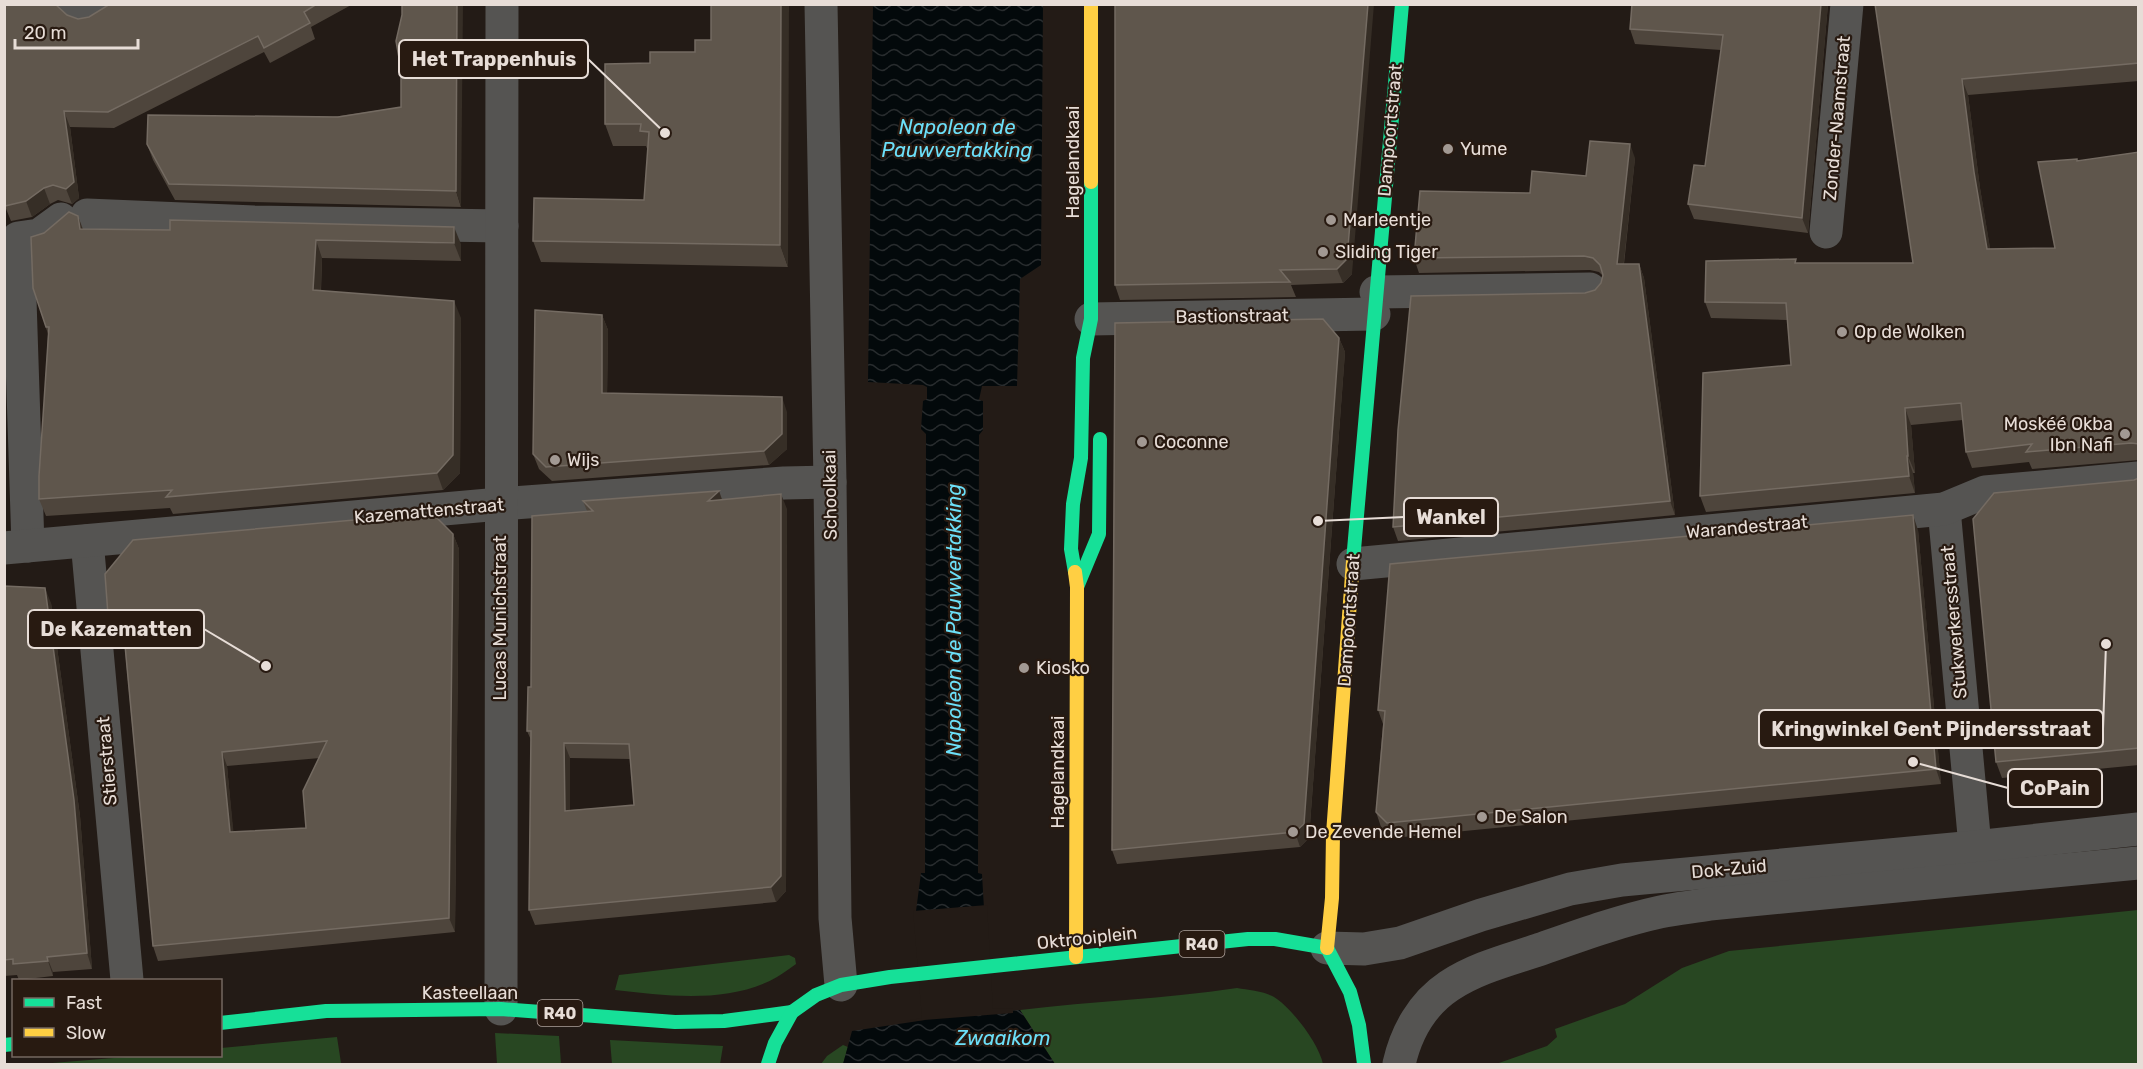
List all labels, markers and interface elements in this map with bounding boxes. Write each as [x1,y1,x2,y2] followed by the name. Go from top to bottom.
[15,12,138,50] scale bar
[24,22,66,44] text: 20 m
[1819,35,1855,201] street label: Zonder-Naamstraat
[399,40,588,78] callout: Het Trappenhuis
[412,47,576,71] text: Het Trappenhuis
[1373,63,1407,197] street label: Dampoortstraat
[1062,106,1084,218] street label: Hagelandkaai
[881,115,1033,162] water label: Napoleon de Pauwvertakking
[1460,138,1507,160] place label: Yume
[1441,142,1455,156] marker: Yume
[1343,209,1431,231] place label: Marleentje
[1324,213,1338,227] marker: Marleentje
[1335,241,1438,263] place label: Sliding Tiger
[1316,245,1330,259] marker: Sliding Tiger
[1175,304,1289,328] street label: Bastionstraat
[1854,321,1965,343] place label: Op de Wolken
[1835,325,1849,339] marker: Op de Wolken
[2004,413,2113,456] place label: Moskéé Okba Ibn Nafi
[2118,427,2132,441] marker: Moskéé Okba Ibn Nafi
[1154,431,1228,453] place label: Coconne
[1135,435,1149,449] marker: Coconne
[567,449,600,471] place label: Wijs
[818,450,842,540] street label: Schoolkaai
[548,453,562,467] marker: Wijs
[942,484,966,756] water label: Napoleon de Pauwvertakking
[353,493,505,529] street label: Kazemattenstraat
[1404,498,1498,536] callout: Wankel
[1416,505,1486,529] text: Wankel
[1685,511,1809,543] street label: Warandestraat
[489,535,511,701] street label: Lucas Munichstraat
[1936,544,1972,700] street label: Stukwerkersstraat
[1333,553,1365,687] street label: Dampoortstraat
[28,610,204,648] callout: De Kazematten
[40,617,192,641] text: De Kazematten
[1036,657,1090,679] place label: Kiosko
[1017,661,1031,675] marker: Kiosko
[1759,710,2103,748] callout: Kringwinkel Gent Pijndersstraat
[92,716,122,806] street label: Stierstraat
[1047,716,1069,828] street label: Hagelandkaai
[1771,717,2091,741] text: Kringwinkel Gent Pijndersstraat
[2008,769,2102,807] callout: CoPain
[2020,776,2090,800] text: CoPain
[1494,806,1568,828] place label: De Salon
[1475,810,1489,824] marker: De Salon
[1305,821,1461,843] place label: De Zevende Hemel
[1286,825,1300,839] marker: De Zevende Hemel
[1690,855,1768,883] street label: Dok-Zuid
[1036,922,1138,954] street label: Oktrooiplein
[1180,931,1224,957] road number: R40
[12,979,222,1057] legend
[422,982,518,1004] street label: Kasteellaan
[66,992,102,1014] text: Fast
[538,1000,582,1026] road number: R40
[66,1022,106,1044] text: Slow
[954,1026,1051,1050] water label: Zwaaikom

